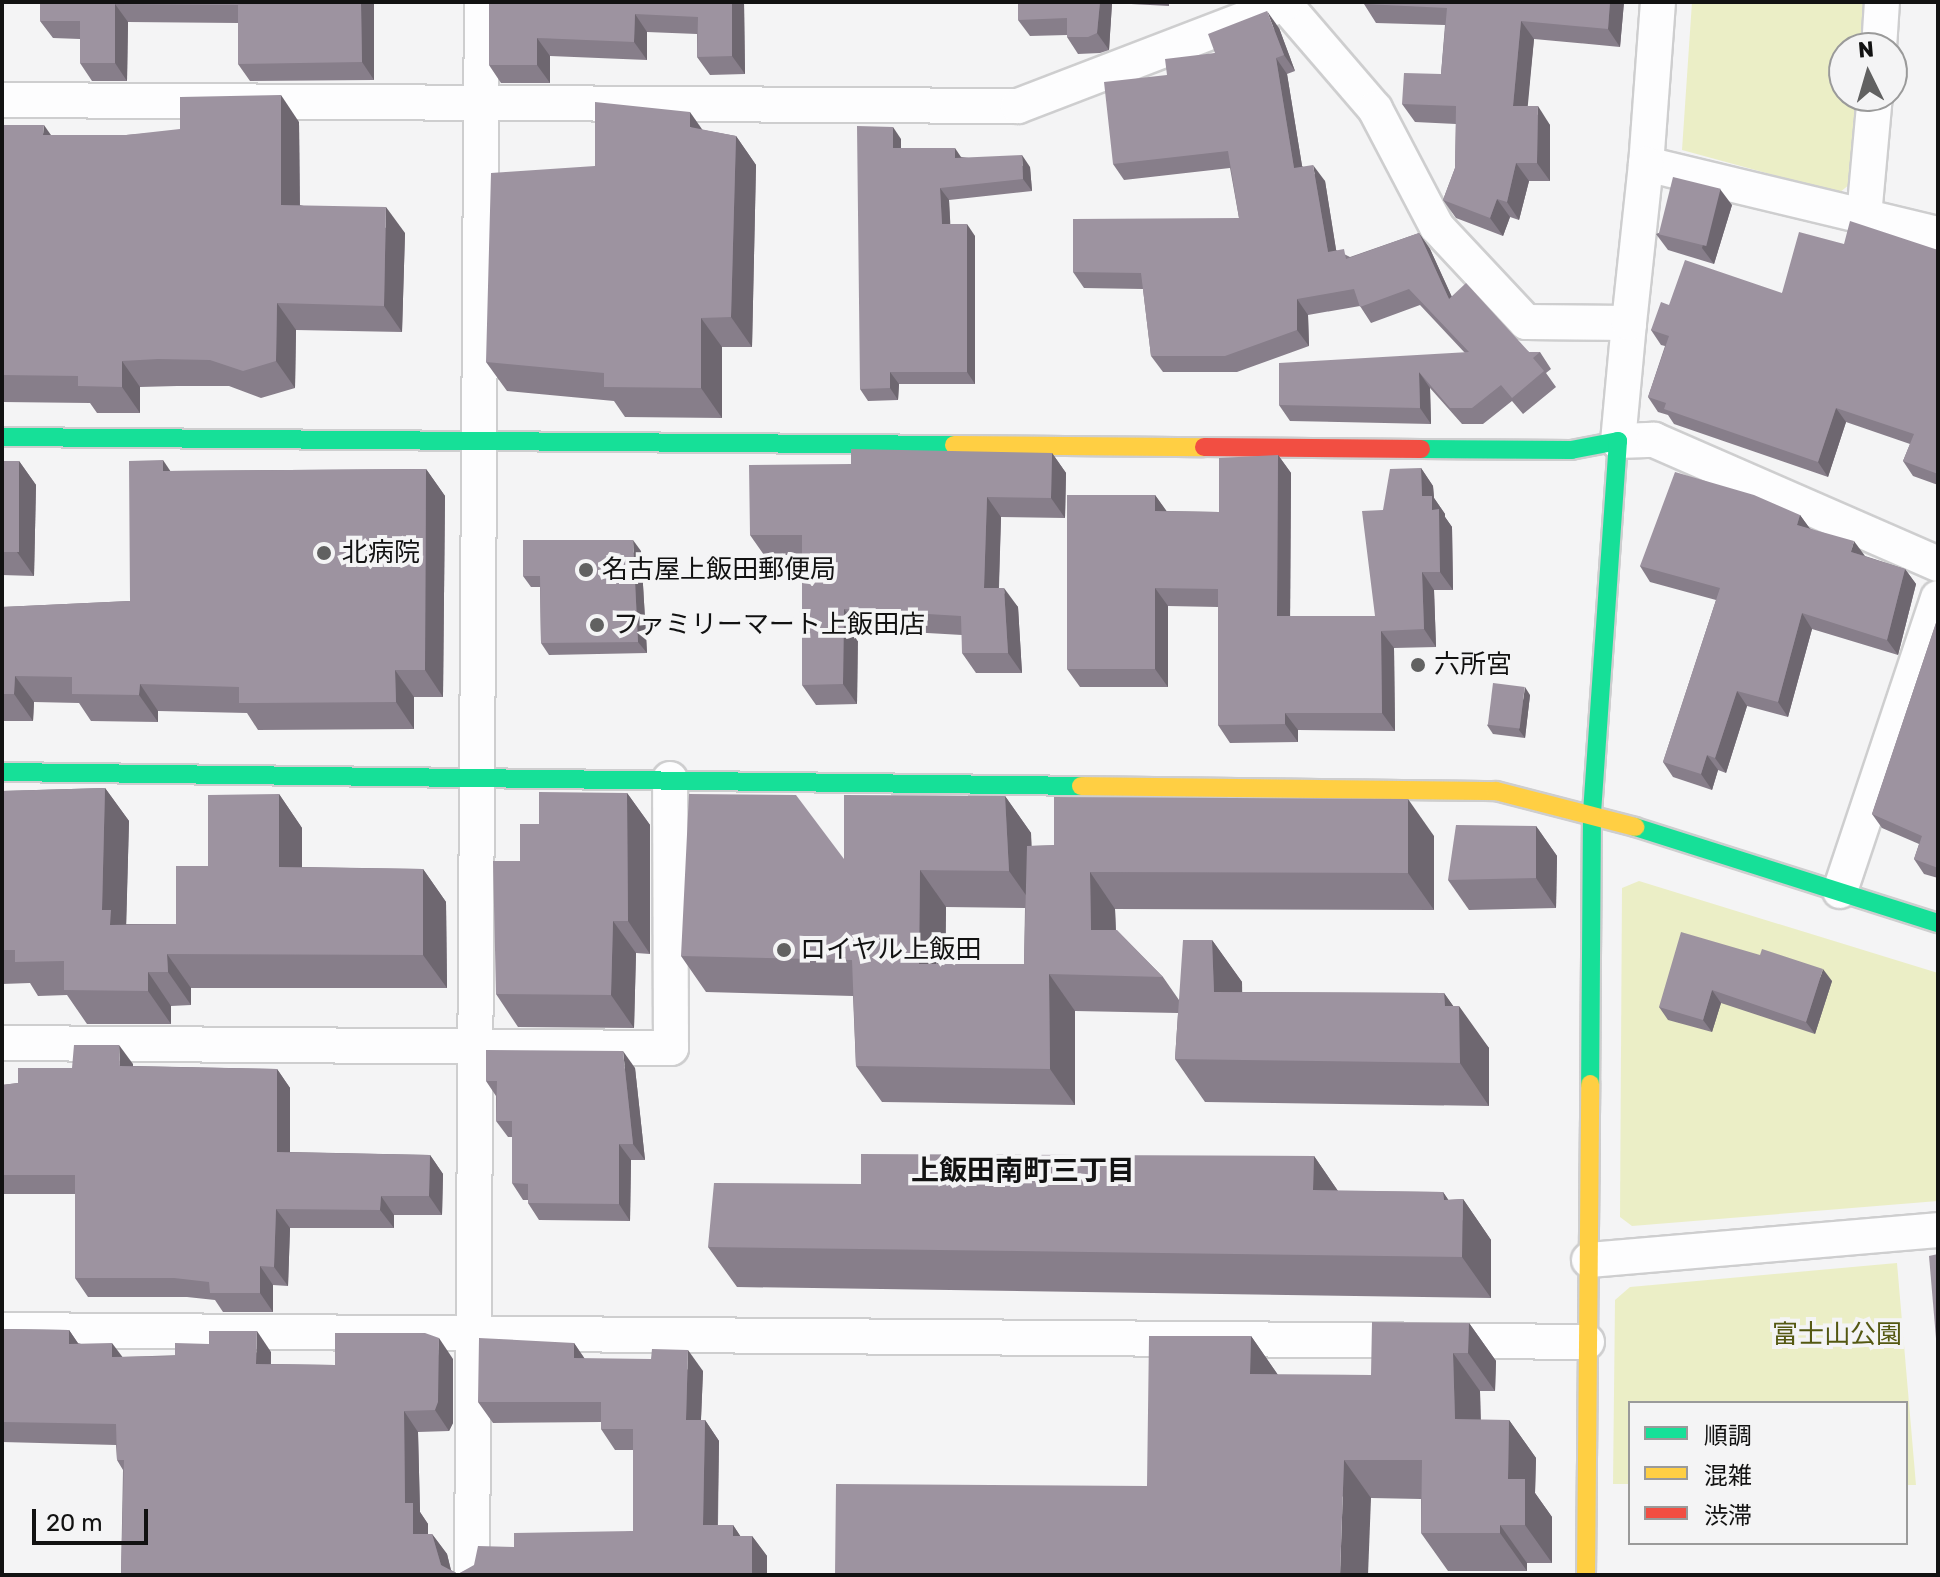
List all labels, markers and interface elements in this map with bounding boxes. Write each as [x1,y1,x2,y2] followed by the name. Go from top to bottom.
[1828,32,1908,112] north arrow
[1857,35,1875,64] text: N
[342,537,420,569] place label: 北病院
[313,542,335,564] marker: 北病院
[602,554,836,586] place label: 名古屋上飯田郵便局
[577,561,595,579] marker: 名古屋上飯田郵便局
[613,609,925,641] place label: ファミリーマート上飯田店
[588,616,606,634] marker: ファミリーマート上飯田店
[1434,649,1512,681] place label: 六所宮
[1409,656,1427,674] marker: 六所宮
[800,934,982,966] place label: ロイヤル上飯田
[775,941,793,959] marker: ロイヤル上飯田
[911,1154,1135,1188] district label: 上飯田南町三丁目
[1772,1319,1902,1351] park label: 富士山公園
[1628,1401,1908,1545] legend
[1704,1422,1752,1450] text: 順調
[1704,1462,1752,1490] text: 混雑
[36,1493,152,1543] scale bar
[1704,1502,1752,1530] text: 渋滞
[46,1509,103,1537] text: 20 m

